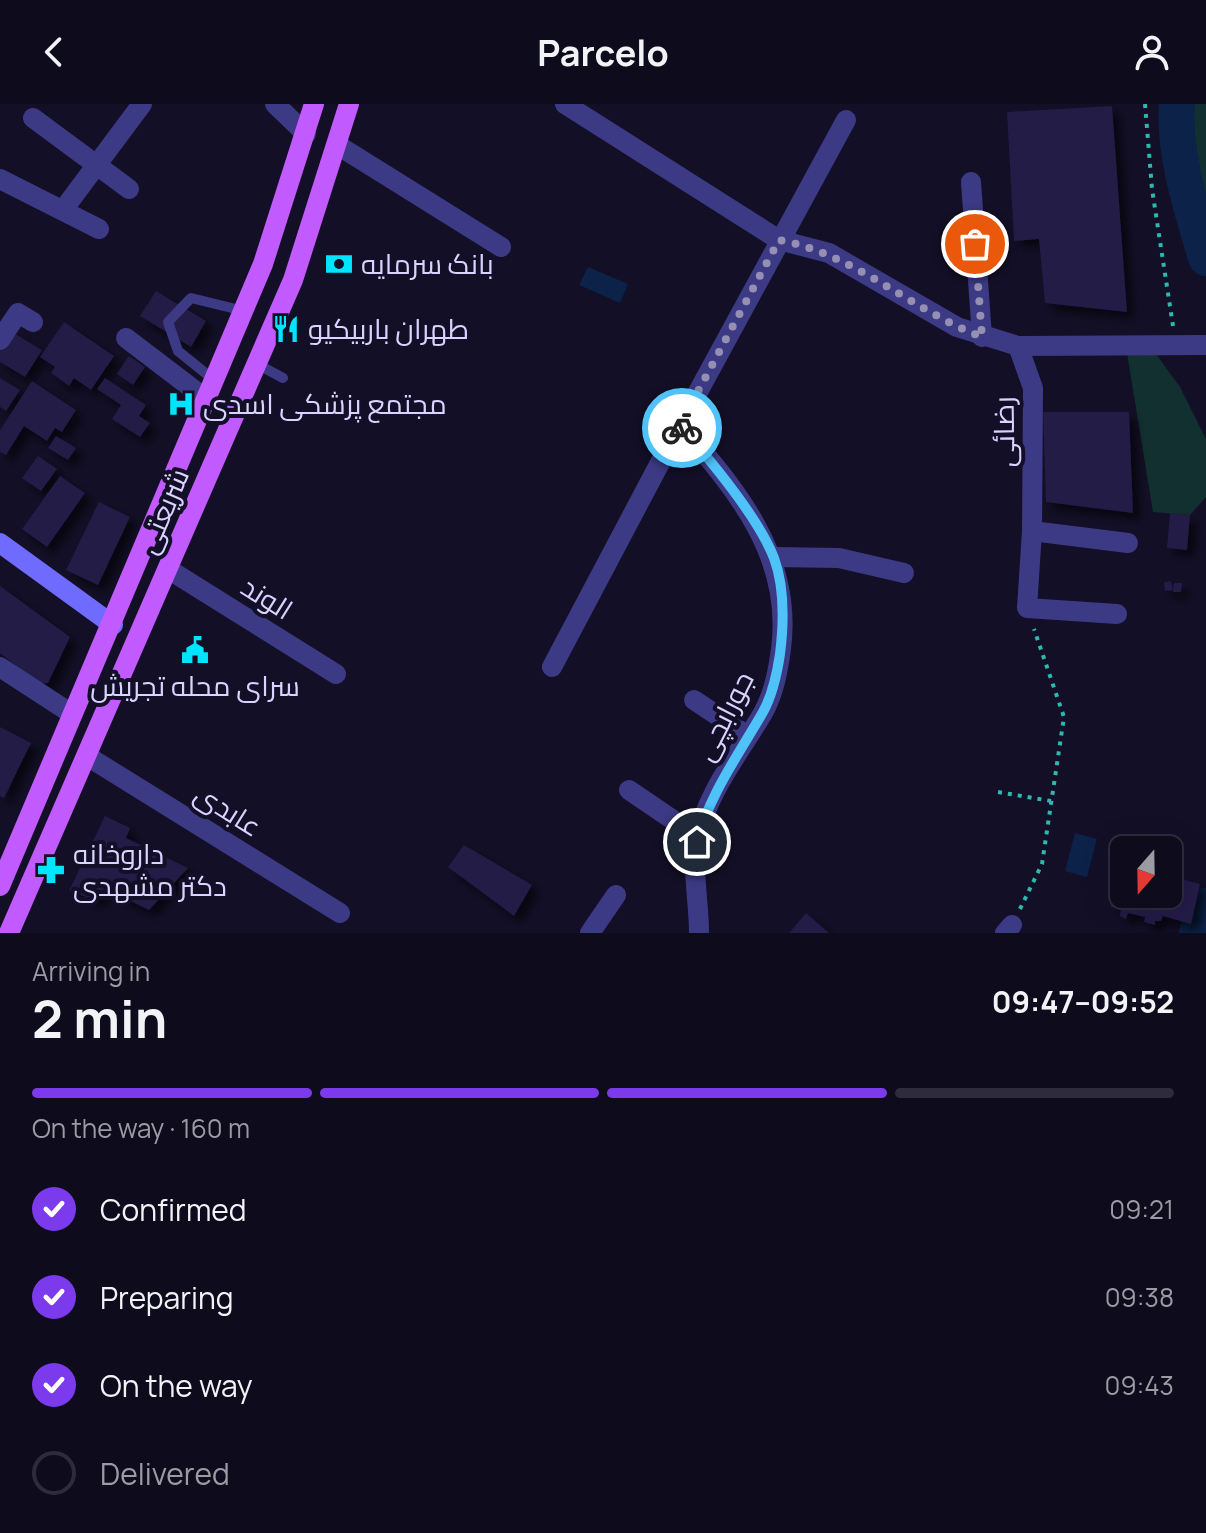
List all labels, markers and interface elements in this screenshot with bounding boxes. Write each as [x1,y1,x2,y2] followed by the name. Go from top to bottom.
[537,28,669,77] text: Parcelo
[32,30,76,74] icon: back
[1130,30,1174,74] icon: person
[941,210,1009,278] pin
[953,222,997,266] icon: bag
[361,244,494,282] place label: بانک سرمایه
[324,249,354,279] bank icon: بانک سرمایه
[308,309,469,347] place label: طهران باربیکیو
[271,314,301,344] restaurant icon: طهران باربیکیو
[203,384,447,423] place label: مجتمع پزشکی اسدی
[642,388,722,468] courier
[166,389,196,419] hospital icon: مجتمع پزشکی اسدی
[983,396,1023,468] street label: رضائی
[660,406,704,450] icon: bike
[127,462,197,559] street label: شریعتی
[235,567,300,628] street label: الوند
[180,635,210,665] public building icon: سرای محله تجریش
[684,664,763,767] street label: جورابچی
[90,666,300,704] place label: سرای محله تجریش
[188,774,269,844] street label: عابدی
[663,808,731,876] pin
[675,820,719,864] icon: home
[73,834,227,904] place label: داروخانه دکتر مشهدی
[1110,836,1182,908] north arrow
[1110,836,1182,908] map controls
[36,855,66,885] pharmacy icon: داروخانه دکتر مشهدی
[32,953,150,989] text: Arriving in
[992,981,1174,1022] text: 09:47–09:52
[32,983,167,1054] text: 2 min
[32,1110,250,1146] text: On the way · 160 m
[32,1187,76,1231] icon: check
[100,1189,247,1230] text: Confirmed
[1109,1191,1174,1227] text: 09:21
[32,1275,76,1319] icon: check
[100,1277,234,1318] text: Preparing
[1105,1279,1174,1315] text: 09:38
[32,1363,76,1407] icon: check
[100,1365,253,1406] text: On the way
[1105,1367,1174,1403] text: 09:43
[100,1453,230,1494] text: Delivered

